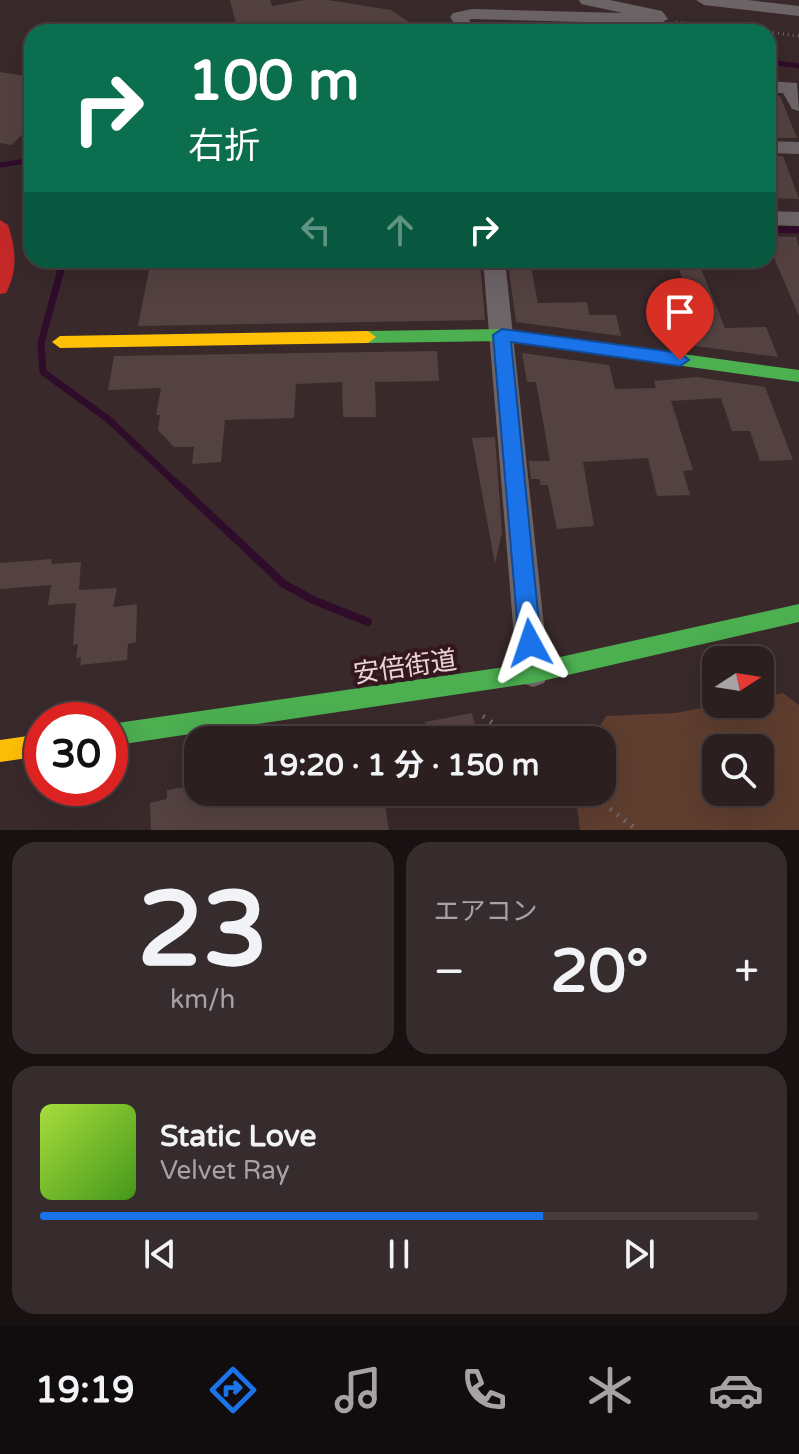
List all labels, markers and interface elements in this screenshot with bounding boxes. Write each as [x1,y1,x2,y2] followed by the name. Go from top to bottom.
[188,48,359,115] text: 100 m
[56,56,160,160] icon: right
[188,125,260,168] text: 右折
[294,208,338,252] icon: left
[378,208,422,252] icon: ahead
[462,208,506,252] icon: right
[646,278,714,360] pin
[658,290,702,334] icon: arrive
[488,601,572,685] position arrow
[351,644,459,690] street label: 安倍街道
[702,646,774,718] north arrow
[702,646,774,806] map controls
[24,702,128,806] speed limit sign: 30
[702,734,774,806] button: search
[261,747,539,784] text: 19:20 · 1 分 · 150 m
[137,869,268,994] text: 23
[434,896,538,927] text: エアコン
[551,936,649,1008] text: 20°
[434,946,465,999] text: −
[734,946,759,999] text: +
[170,984,235,1015] text: km/h
[160,1118,316,1155] text: Static Love
[160,1155,290,1186] text: Velvet Ray
[138,1232,182,1276] icon: previous
[377,1232,421,1276] icon: pause
[617,1232,661,1276] icon: next
[205,1362,261,1418] icon: directions
[330,1362,386,1418] icon: music
[456,1362,512,1418] icon: phone
[582,1362,638,1418] icon: climate
[708,1362,764,1418] icon: car
[35,1369,135,1412] text: 19:19

